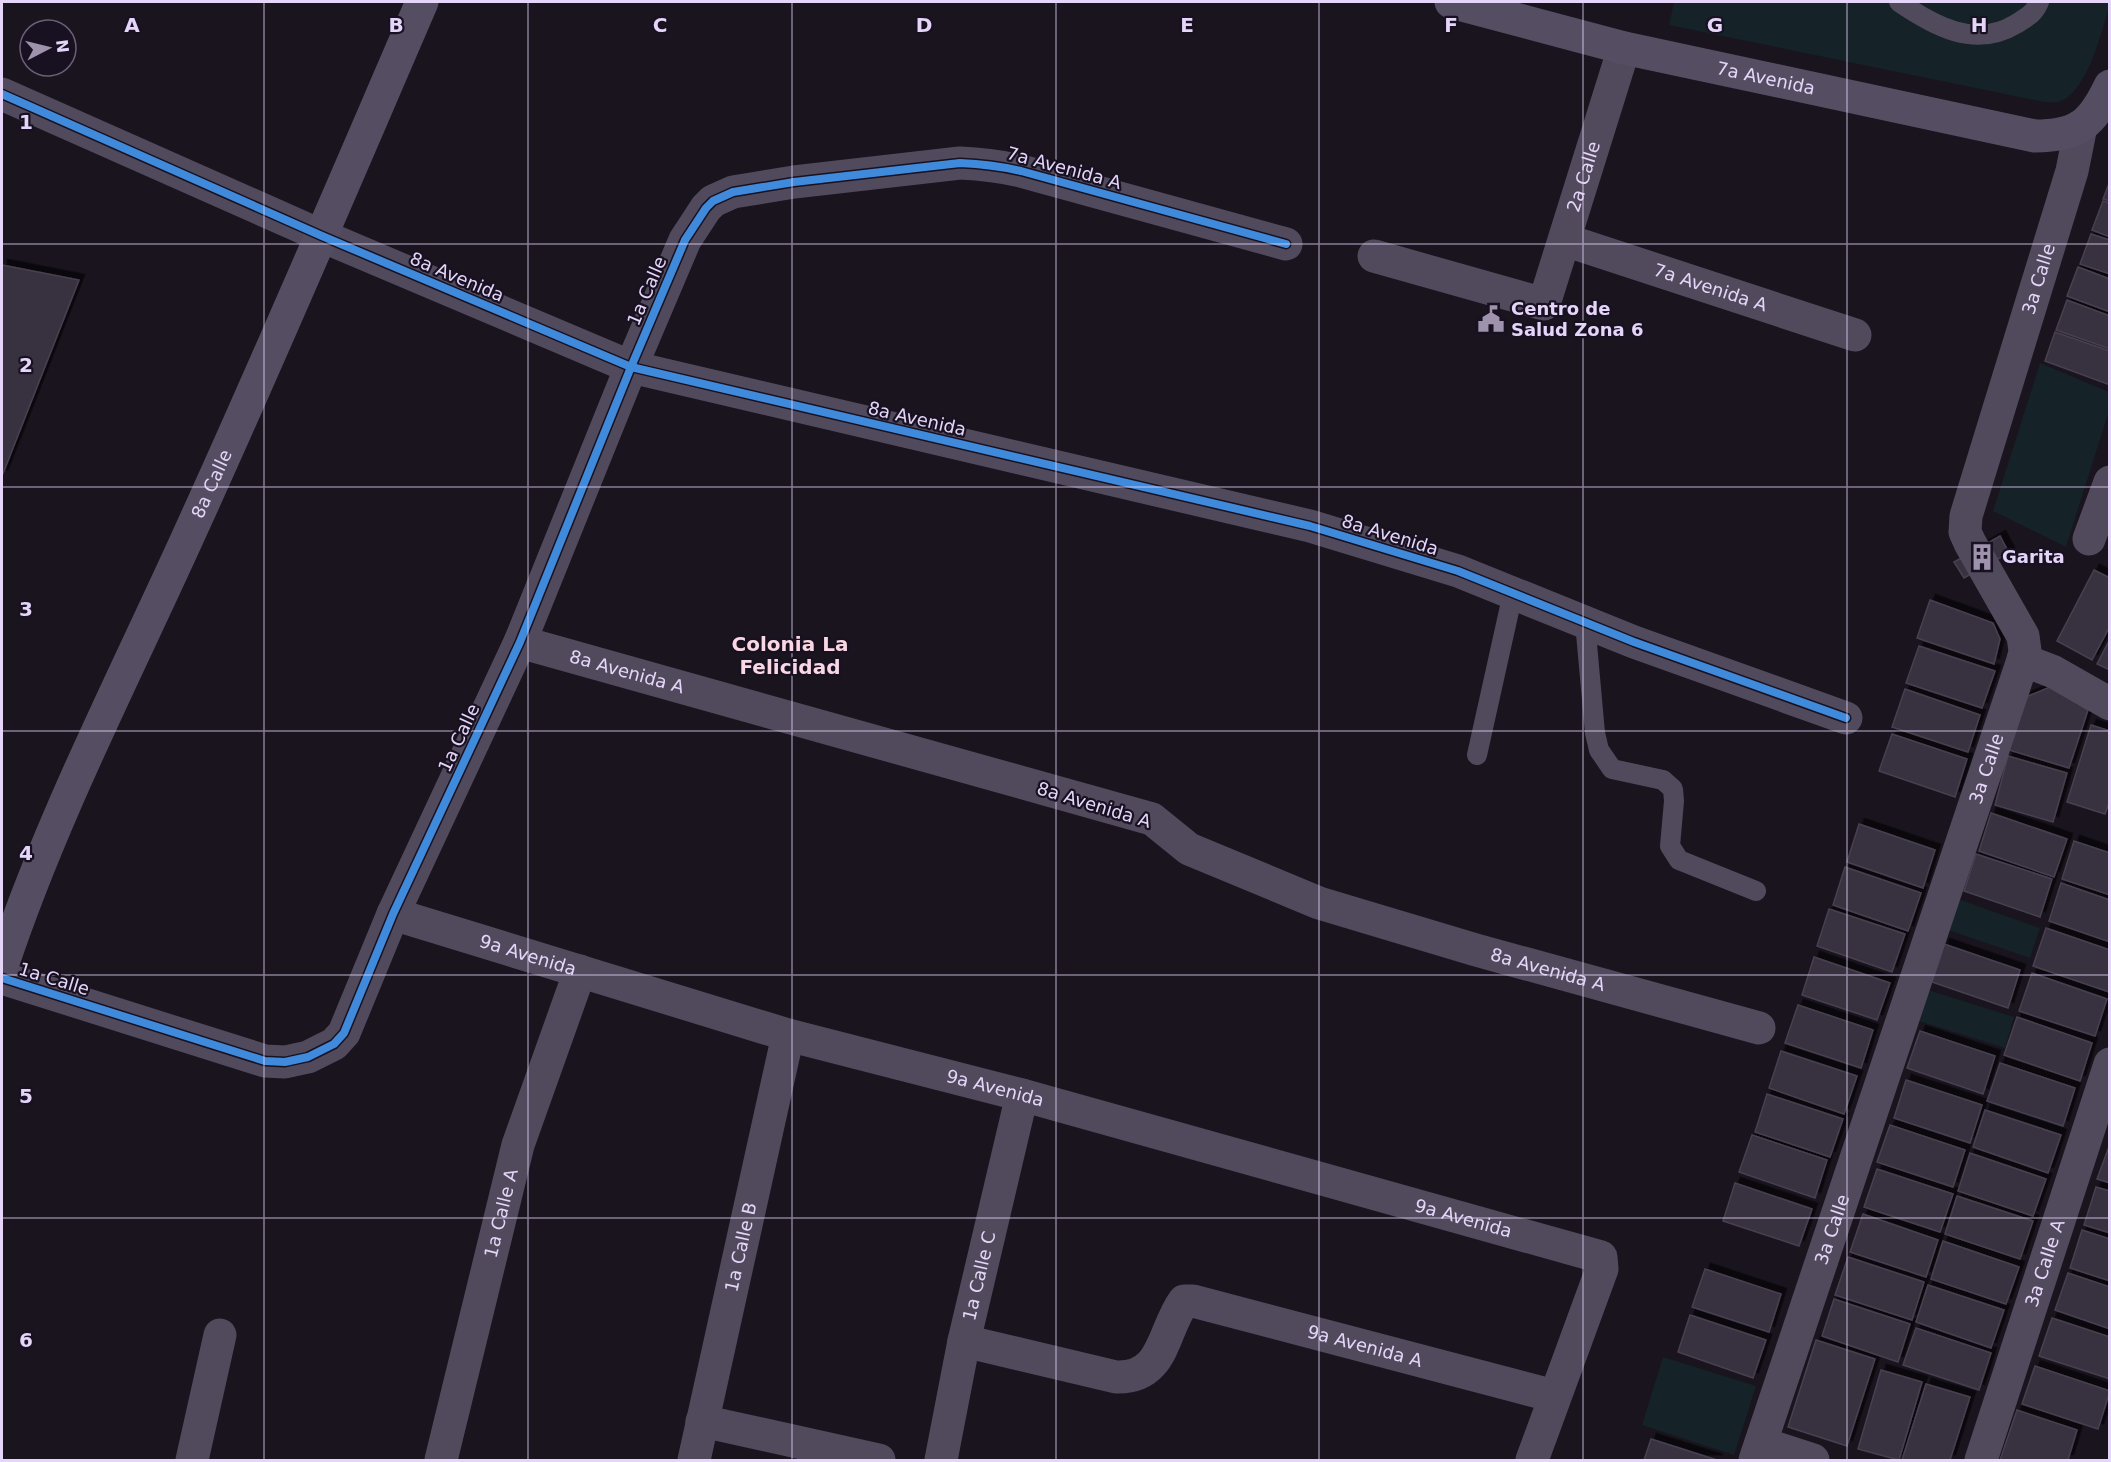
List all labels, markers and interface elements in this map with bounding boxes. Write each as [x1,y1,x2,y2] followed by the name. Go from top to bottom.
[124,13,140,37] text: A
[388,13,404,37] text: B
[653,13,667,37] text: C
[916,13,932,37] text: D
[1180,13,1194,37] text: E
[1444,13,1458,37] text: F
[1707,13,1723,37] text: G
[1971,13,1987,37] text: H
[18,18,78,78] north arrow
[52,38,73,54] text: N
[1715,57,1817,99] street label: 7a Avenida
[19,110,33,134] text: 1
[1562,139,1604,215] street label: 2a Calle
[1004,142,1125,193] street label: 7a Avenida A
[2018,241,2059,317] street label: 3a Calle
[407,247,507,306] street label: 8a Avenida
[623,253,670,328] street label: 1a Calle
[1651,259,1771,316] street label: 7a Avenida A
[1511,298,1643,340] place label: Centro de Salud Zona 6
[1476,304,1506,334] public building icon: Centro de Salud Zona 6
[19,353,33,377] text: 2
[866,397,968,440] street label: 8a Avenida
[187,446,236,521] street label: 8a Calle
[1339,510,1441,559] street label: 8a Avenida
[1967,542,1997,572] building icon: Garita
[2002,546,2065,567] place label: Garita
[19,597,33,621] text: 3
[732,632,848,679] district label: Colonia La Felicidad
[567,645,687,698] street label: 8a Avenida A
[434,700,483,775] street label: 1a Calle
[1965,731,2008,807] street label: 3a Calle
[1035,777,1154,832] street label: 8a Avenida A
[19,841,33,865] text: 4
[477,930,579,980] street label: 9a Avenida
[1488,943,1608,995] street label: 8a Avenida A
[16,958,92,999] street label: 1a Calle
[944,1065,1047,1111] street label: 9a Avenida
[19,1084,33,1108] text: 5
[480,1166,522,1260] street label: 1a Calle A
[1810,1192,1853,1267] street label: 3a Calle
[1412,1194,1515,1242] street label: 9a Avenida
[721,1200,761,1294] street label: 1a Calle B
[2021,1216,2069,1310] street label: 3a Calle A
[958,1229,1000,1323] street label: 1a Calle C
[1305,1321,1425,1371] street label: 9a Avenida A
[19,1328,33,1352] text: 6

